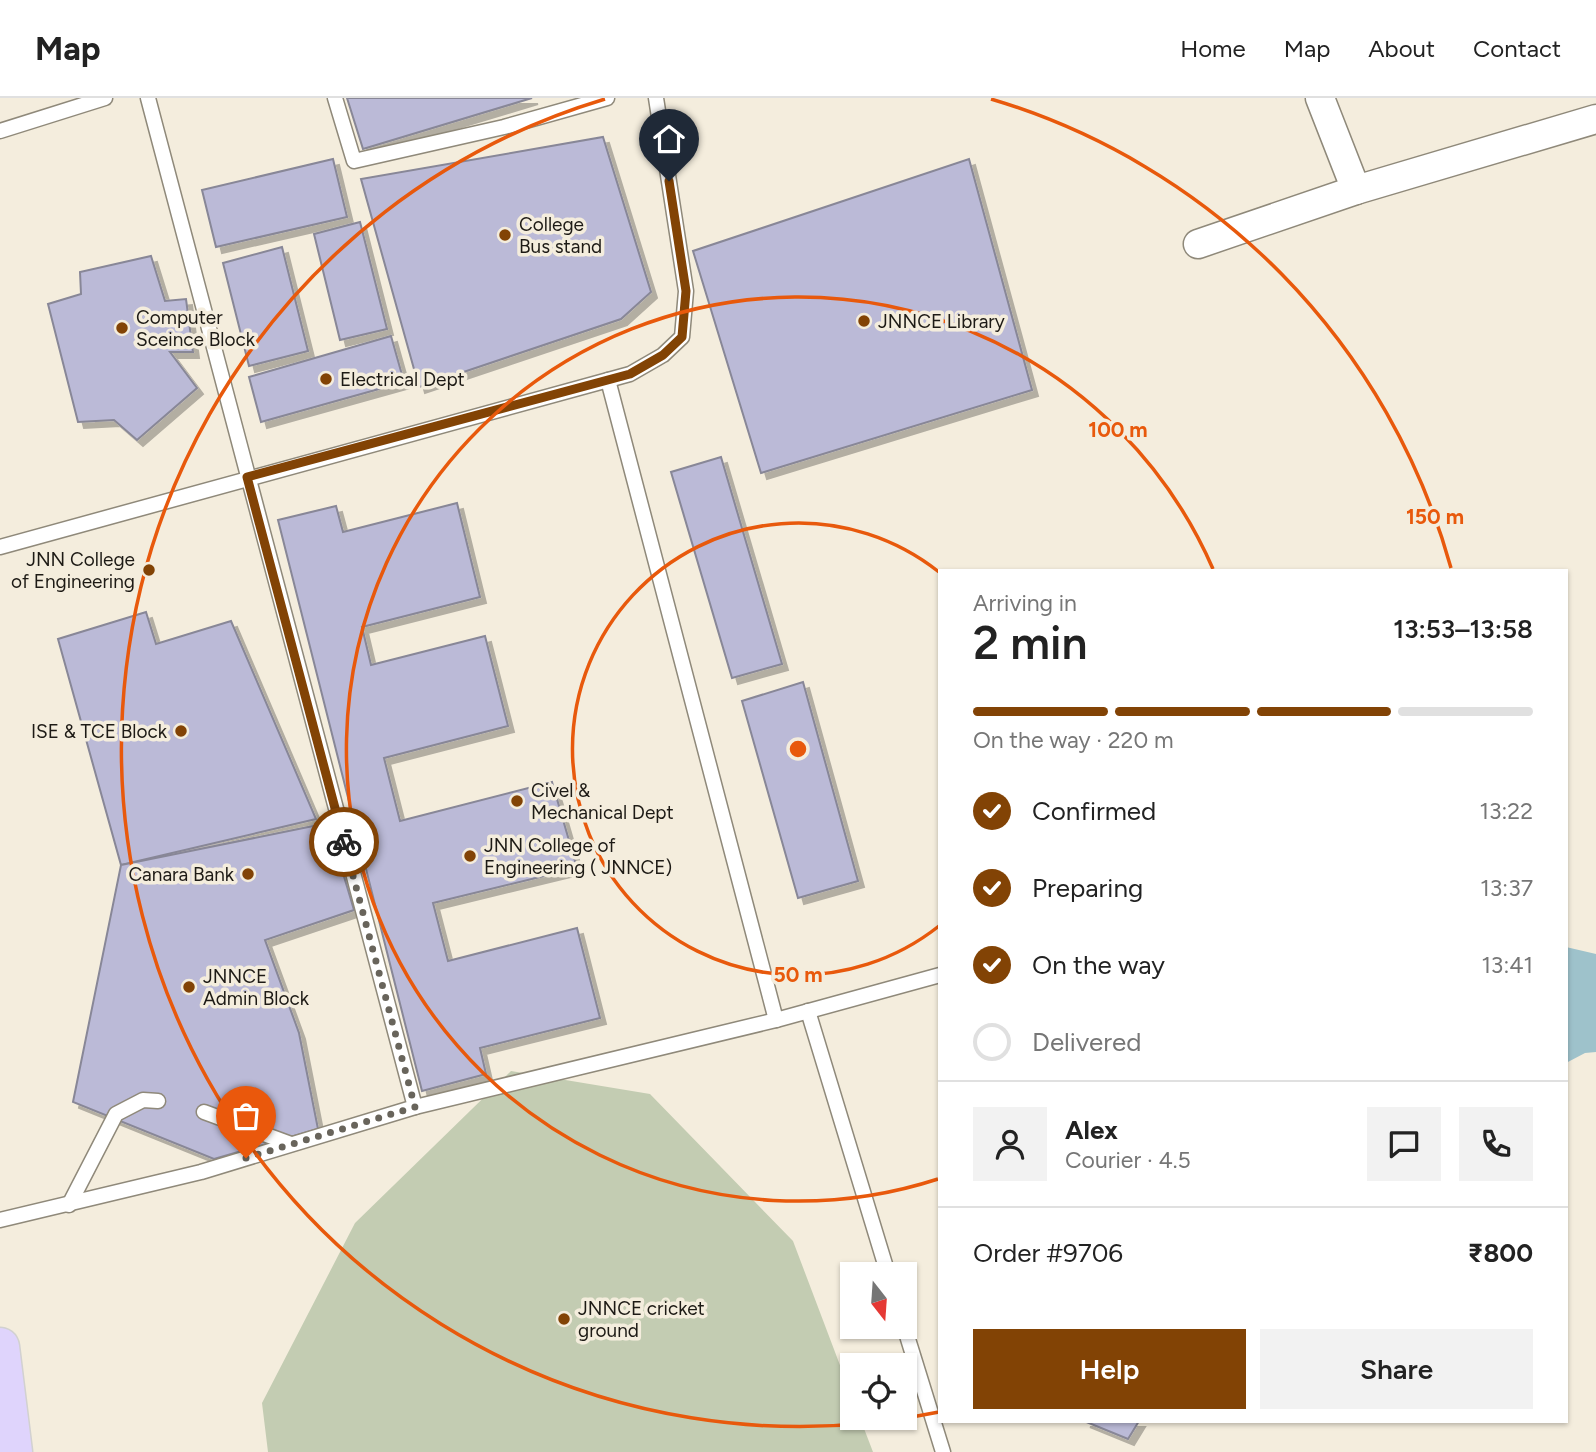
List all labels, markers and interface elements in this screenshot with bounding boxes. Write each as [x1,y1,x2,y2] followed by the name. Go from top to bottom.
[35,29,101,68] text: Map
[1180,34,1246,63] text: Home
[1284,34,1330,63] text: Map
[1368,34,1435,63] text: About
[1473,34,1561,63] text: Contact
[639,109,699,181] pin
[650,120,688,158] icon: home
[519,213,602,258] place label: College Bus stand
[497,227,513,243] marker: College Bus stand
[136,306,256,351] place label: Computer Sceince Block
[878,310,1005,333] place label: JNNCE Library
[856,313,872,329] marker: JNNCE Library
[114,320,130,336] marker: Computer Sceince Block
[340,368,465,391] place label: Electrical Dept
[318,371,334,387] marker: Electrical Dept
[1088,417,1148,442] text: 100 m
[1406,504,1464,529] text: 150 m
[11,548,135,593] place label: JNN College of Engineering
[141,562,157,578] marker: JNN College of Engineering
[973,589,1077,617] text: Arriving in
[1393,613,1533,645] text: 13:53–13:58
[973,615,1088,671] text: 2 min
[31,720,168,743] place label: ISE & TCE Block
[173,723,189,739] marker: ISE & TCE Block
[973,726,1173,754] text: On the way · 220 m
[786,737,810,761] centre of rings
[531,779,674,824] place label: Civel & Mechanical Dept
[973,792,1011,830] icon: check
[509,793,525,809] marker: Civel & Mechanical Dept
[1032,795,1156,827] text: Confirmed
[1479,797,1533,825] text: 13:22
[309,807,379,877] courier
[325,823,363,861] icon: bike
[484,834,672,879] place label: JNN College of Engineering ( JNNCE)
[462,848,478,864] marker: JNN College of Engineering ( JNNCE)
[128,863,235,886] place label: Canara Bank
[240,866,256,882] marker: Canara Bank
[973,869,1011,907] icon: check
[1032,872,1143,904] text: Preparing
[1480,874,1533,902] text: 13:37
[973,946,1011,984] icon: check
[1032,949,1165,981] text: On the way
[1481,951,1533,979] text: 13:41
[773,962,823,987] text: 50 m
[203,965,310,1010] place label: JNNCE Admin Block
[181,979,197,995] marker: JNNCE Admin Block
[1032,1026,1141,1058] text: Delivered
[216,1086,276,1158] pin
[227,1097,265,1135] icon: bag
[973,1107,1047,1181] button: person
[1367,1107,1441,1181] button: chat
[1459,1107,1533,1181] button: phone
[1065,1114,1118,1146] text: Alex
[1065,1146,1191,1174] text: Courier · 4.5
[973,1237,1123,1269] text: Order #9706
[1468,1237,1533,1269] text: ₹800
[840,1262,917,1339] north arrow
[840,1262,917,1430] map controls
[578,1297,705,1342] place label: JNNCE cricket ground
[556,1311,572,1327] marker: JNNCE cricket ground
[973,1329,1246,1409] button: Help
[1260,1329,1533,1409] button: Share
[840,1353,917,1430] button: locate

